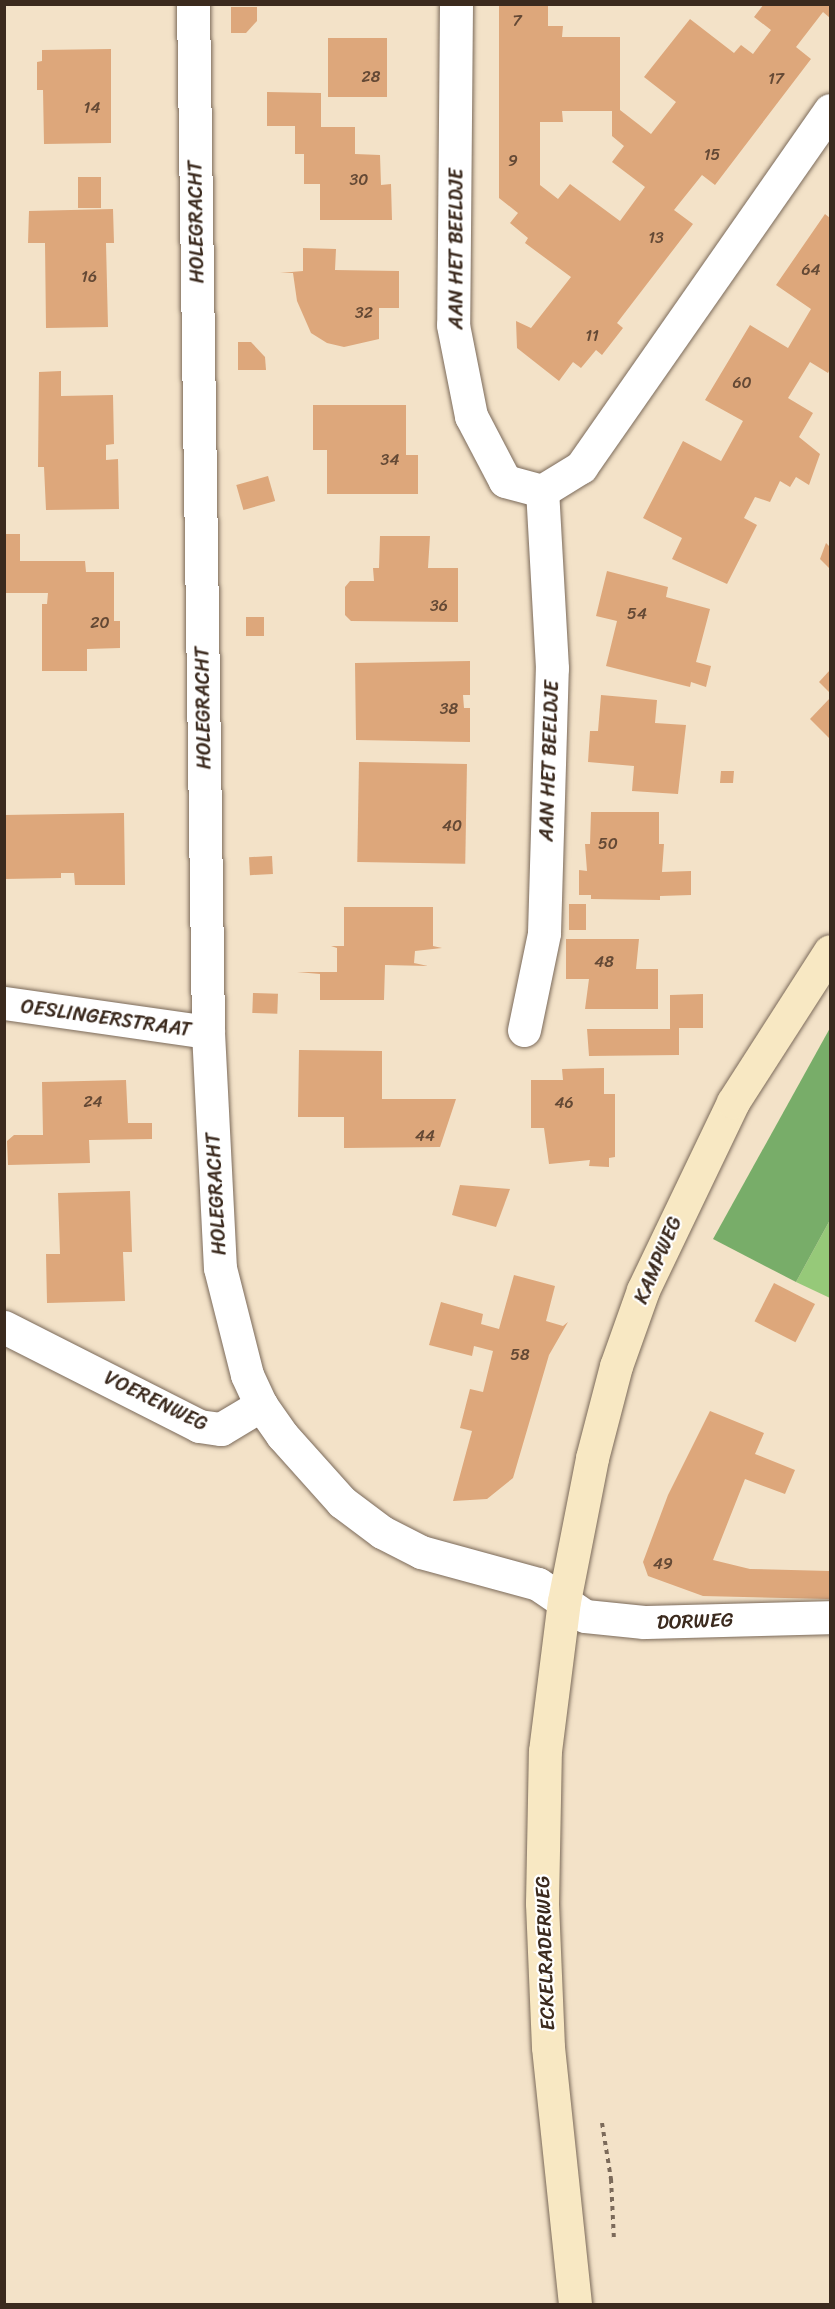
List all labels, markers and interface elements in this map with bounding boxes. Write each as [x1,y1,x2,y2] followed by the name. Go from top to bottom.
[512,11,522,31] house number: 7
[362,67,380,87] house number: 28
[768,69,784,89] house number: 17
[84,98,100,118] house number: 14
[704,145,720,165] house number: 15
[508,151,518,171] house number: 9
[183,160,209,284] street label: HOLEGRACHT
[444,168,468,330] street label: AAN HET BEELDJE
[350,170,368,190] house number: 30
[648,228,664,248] house number: 13
[801,260,821,280] house number: 64
[81,267,97,287] house number: 16
[355,303,373,323] house number: 32
[585,326,599,346] house number: 11
[732,373,752,393] house number: 60
[381,450,399,470] house number: 34
[430,596,448,616] house number: 36
[627,604,647,624] house number: 54
[90,613,110,633] house number: 20
[190,646,216,770] street label: HOLEGRACHT
[534,680,564,842] street label: AAN HET BEELDJE
[440,699,458,719] house number: 38
[442,816,462,836] house number: 40
[598,834,618,854] house number: 50
[594,952,614,972] house number: 48
[19,994,193,1042] street label: OESLINGERSTRAAT
[83,1092,103,1112] house number: 24
[554,1093,574,1113] house number: 46
[415,1126,435,1146] house number: 44
[201,1132,231,1256] street label: HOLEGRACHT
[629,1213,687,1307] street label: KAMPWEG
[510,1345,530,1365] house number: 58
[100,1366,212,1436] street label: VOERENWEG
[653,1554,673,1574] house number: 49
[656,1608,734,1634] street label: DORWEG
[530,1875,560,2031] street label: ECKELRADERWEG

